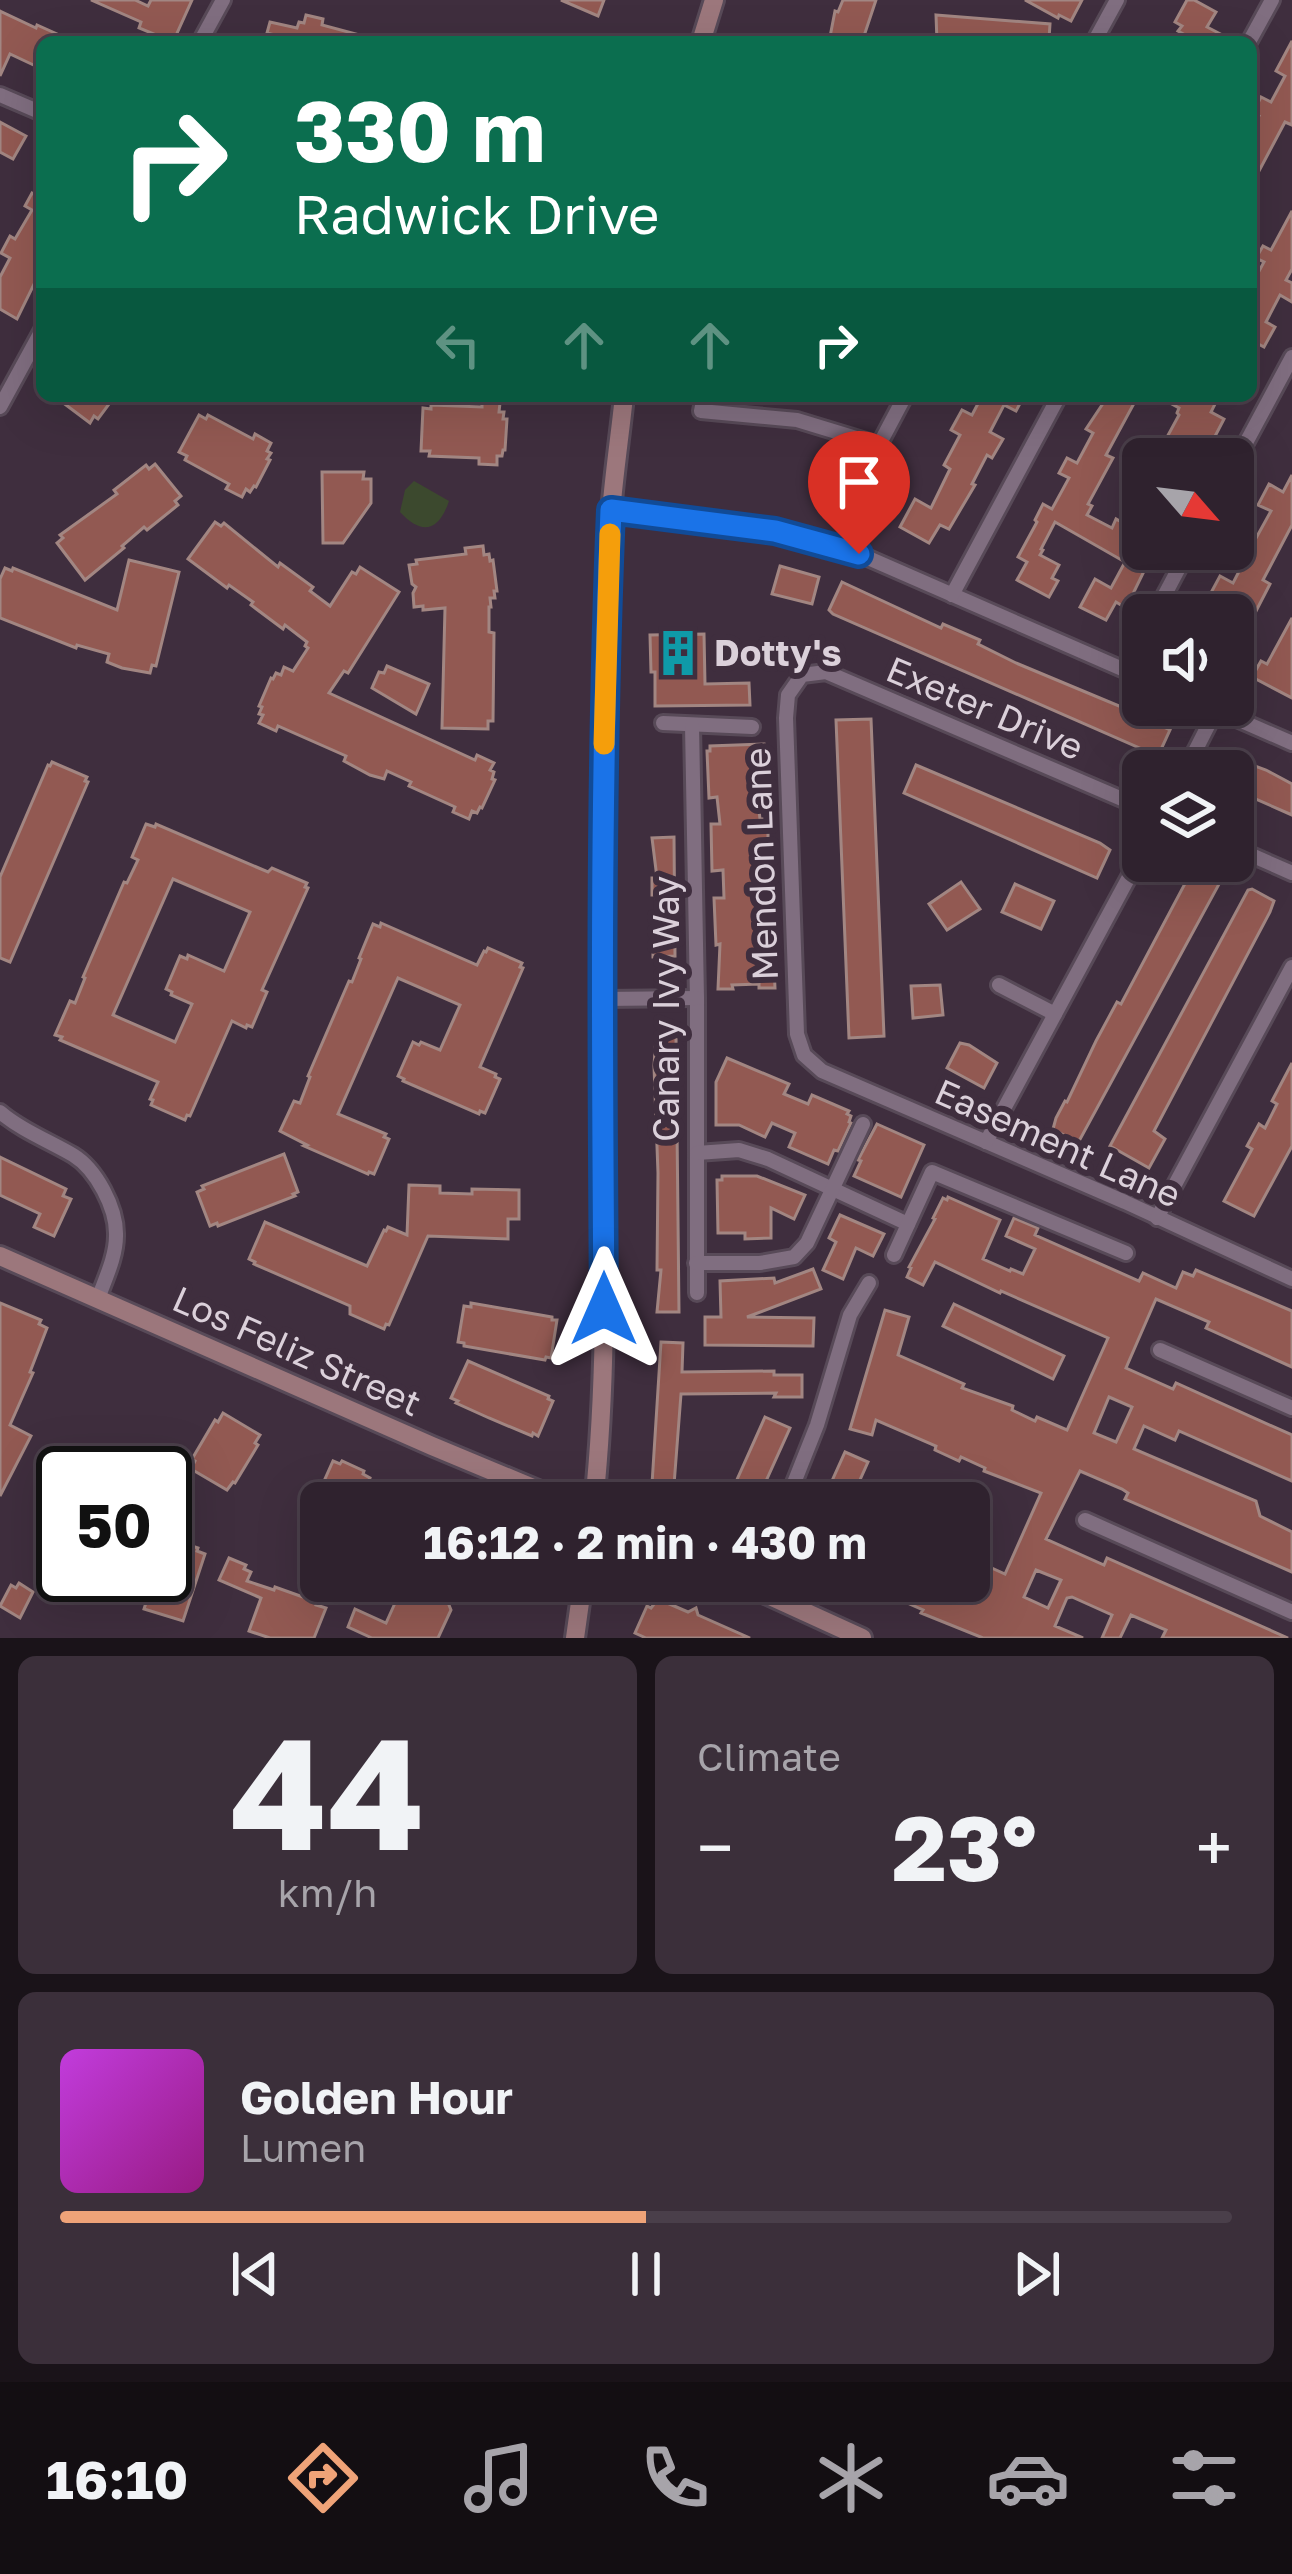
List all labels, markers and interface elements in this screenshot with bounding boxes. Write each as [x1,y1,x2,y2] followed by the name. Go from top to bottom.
[294,80,546,180] text: 330 m
[96,84,252,240] icon: right
[294,181,659,246] text: Radwick Drive
[425,312,491,378] icon: left
[551,312,617,378] icon: ahead
[677,312,743,378] icon: ahead
[803,312,869,378] icon: right
[808,431,910,554] pin
[1122,438,1254,570] north arrow
[1122,438,1254,882] map controls
[826,449,892,515] icon: arrive
[1122,594,1254,726] button: sound
[653,628,703,678] building icon: Dotty's
[714,631,842,674] place label: Dotty's
[880,647,1090,768] street label: Exeter Drive
[735,747,786,981] street label: Mendon Lane
[1122,750,1254,882] button: layers
[644,876,687,1142] street label: Canary Ivy Way
[929,1069,1188,1216] street label: Easement Lane
[541,1246,667,1372] position arrow
[167,1277,428,1424] street label: Los Feliz Street
[36,1446,192,1602] speed limit sign: 50
[423,1515,867,1569] text: 16:12 · 2 min · 430 m
[230,1697,425,1884] text: 44
[697,1733,841,1780] text: Climate
[892,1793,1037,1901] text: 23°
[697,1807,733,1887] text: −
[1196,1807,1232,1887] text: +
[278,1869,377,1916] text: km/h
[240,2070,513,2124] text: Golden Hour
[240,2124,366,2171] text: Lumen
[222,2241,288,2307] icon: previous
[613,2241,679,2307] icon: pause
[1004,2241,1070,2307] icon: next
[281,2436,365,2520] icon: directions
[457,2436,541,2520] icon: music
[633,2436,717,2520] icon: phone
[809,2436,893,2520] icon: climate
[986,2436,1070,2520] icon: car
[1162,2436,1246,2520] icon: filters
[46,2446,188,2511] text: 16:10

